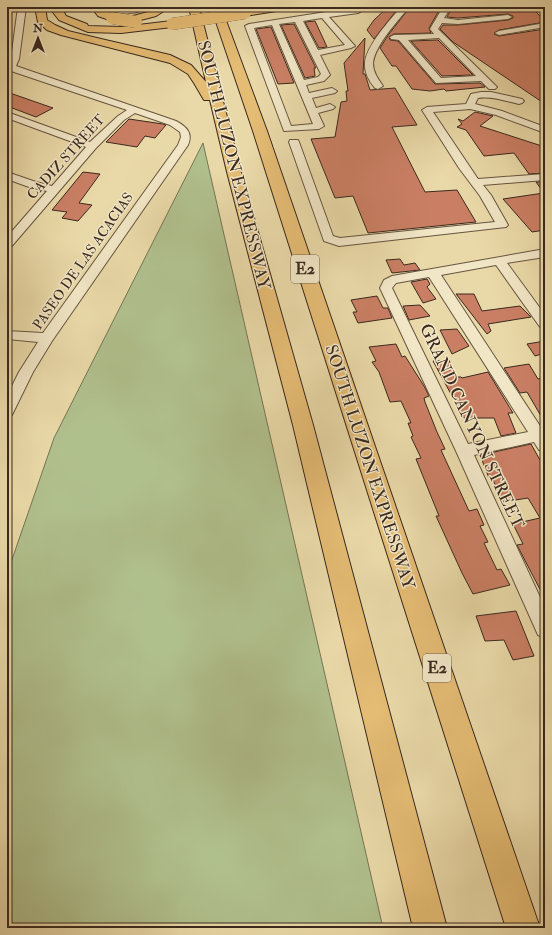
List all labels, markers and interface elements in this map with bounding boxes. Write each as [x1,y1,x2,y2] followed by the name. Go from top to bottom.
[18,18,58,58] north arrow
[32,22,44,35] text: N
[193,38,275,292] street label: SOUTH LUZON EXPRESSWAY
[23,111,109,203] street label: CADIZ STREET
[29,189,137,333] street label: PASEO DE LAS ACACIAS
[291,255,319,283] road number: E2
[415,320,529,532] street label: GRAND CANYON STREET
[320,342,420,592] street label: SOUTH LUZON EXPRESSWAY
[423,654,451,682] road number: E2

